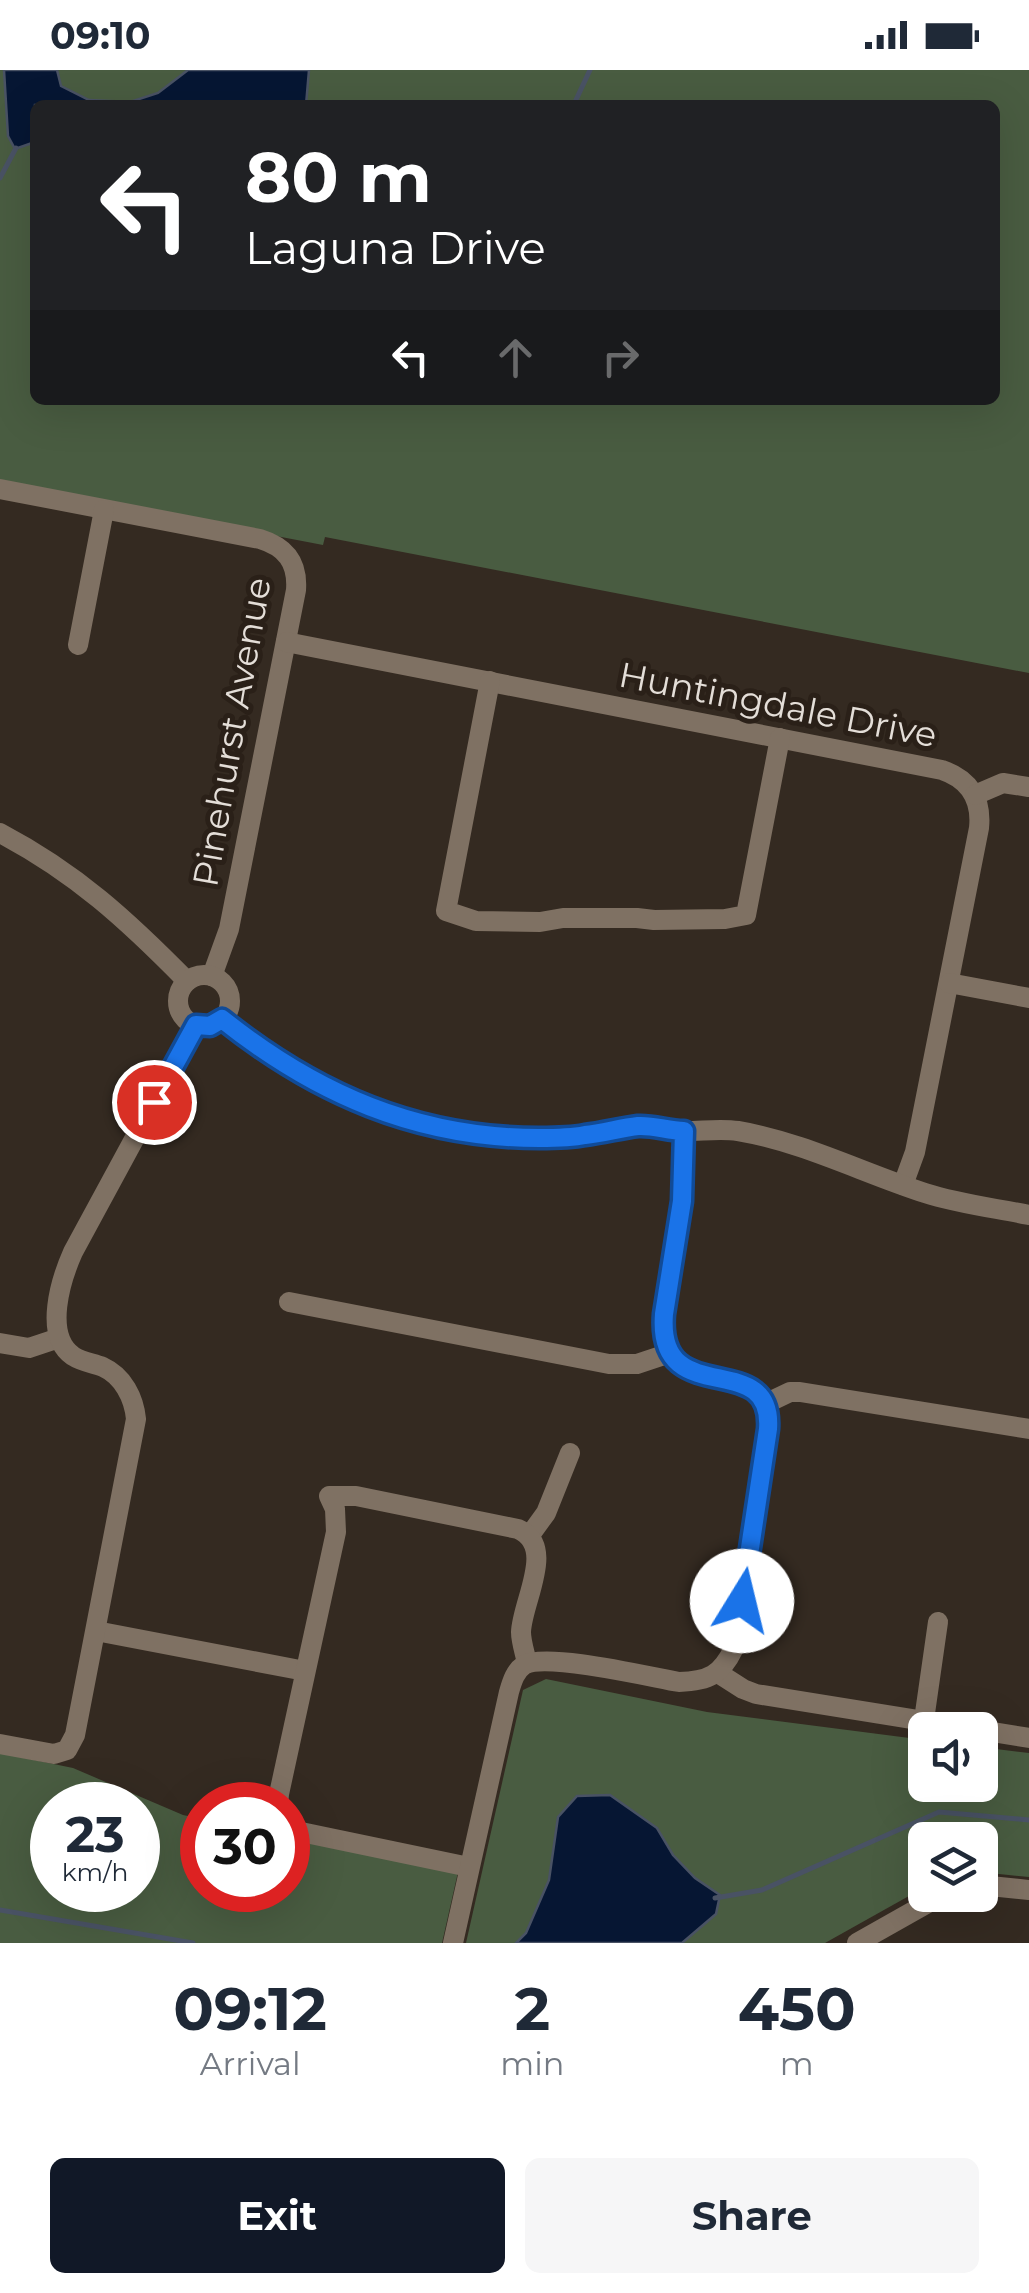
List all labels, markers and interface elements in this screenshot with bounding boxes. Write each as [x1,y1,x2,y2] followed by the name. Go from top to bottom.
[50,12,151,59] text: 09:10
[245,134,432,220] text: 80 m
[80,140,210,270] icon: left
[245,220,546,275] text: Laguna Drive
[383,330,438,385] icon: left
[488,330,543,385] icon: ahead
[593,330,648,385] icon: right
[183,574,280,890] street label: Pinehurst Avenue
[616,653,941,756] street label: Huntingdale Drive
[112,1060,197,1145] pin
[127,1075,182,1130] icon: arrive
[690,1549,794,1653] position arrow
[908,1712,998,1912] map controls
[908,1712,998,1802] button: sound
[180,1782,310,1912] speed limit sign: 30
[65,1804,125,1865] text: 23
[908,1822,998,1912] button: layers
[62,1857,128,1887] text: km/h
[173,1972,327,2045] text: 09:12
[515,1972,550,2045] text: 2
[738,1972,856,2045] text: 450
[200,2044,301,2083] text: Arrival
[500,2044,565,2083] text: min
[780,2044,814,2083] text: m
[50,2158,505,2273] button: Exit
[525,2158,979,2273] button: Share

